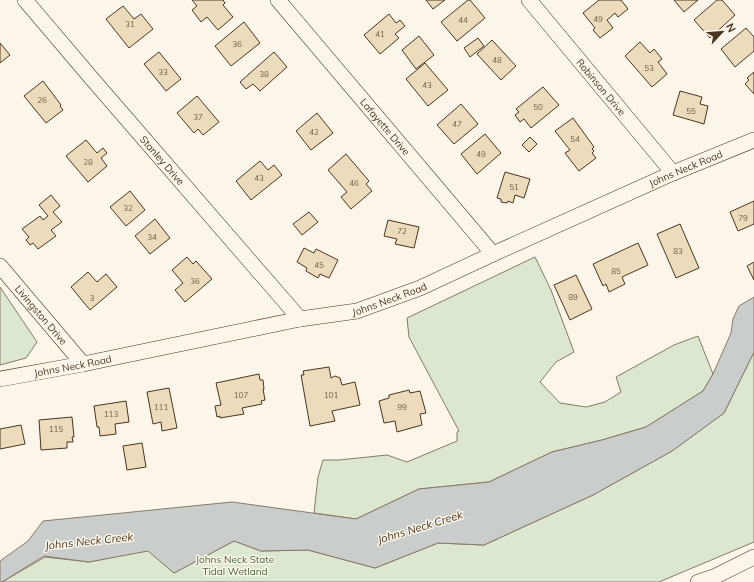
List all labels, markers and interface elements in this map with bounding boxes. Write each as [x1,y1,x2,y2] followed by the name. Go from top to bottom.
[702,12,742,52] north arrow
[593,14,603,24] house number: 49
[458,15,468,25] house number: 44
[125,19,135,29] house number: 31
[723,21,739,34] text: N
[375,29,385,39] house number: 41
[232,39,242,49] house number: 36
[492,55,502,65] house number: 48
[573,56,628,118] street label: Robinson Drive
[644,63,654,73] house number: 53
[158,67,168,77] house number: 33
[259,69,269,79] house number: 38
[422,80,432,90] house number: 43
[37,95,47,105] house number: 26
[357,96,413,158] street label: Lafayette Drive
[533,102,543,112] house number: 50
[686,106,696,116] house number: 55
[193,112,203,122] house number: 37
[452,119,462,129] house number: 47
[309,127,319,137] house number: 42
[137,133,187,188] street label: Stanley Drive
[570,134,580,144] house number: 54
[647,148,725,190] street label: Johns Neck Road
[476,149,486,159] house number: 49
[83,157,93,167] house number: 28
[254,173,264,183] house number: 43
[349,178,359,188] house number: 46
[509,182,519,192] house number: 51
[123,203,133,213] house number: 32
[738,213,748,223] house number: 79
[397,226,407,236] house number: 72
[147,232,157,242] house number: 34
[673,246,683,256] house number: 83
[314,260,324,270] house number: 45
[611,266,621,276] house number: 85
[190,276,200,286] house number: 36
[351,280,429,319] street label: Johns Neck Road
[12,283,70,348] street label: Livingston Drive
[568,292,578,302] house number: 89
[90,293,95,303] house number: 3
[33,352,113,380] street label: Johns Neck Road
[234,390,248,400] house number: 107
[324,390,338,400] house number: 101
[154,402,168,412] house number: 111
[397,402,407,412] house number: 99
[104,409,118,419] house number: 113
[49,424,63,434] house number: 115
[375,507,465,547] water label: Johns Neck Creek
[43,529,134,553] water label: Johns Neck Creek
[196,553,274,578] park label: Johns Neck State Tidal Wetland

